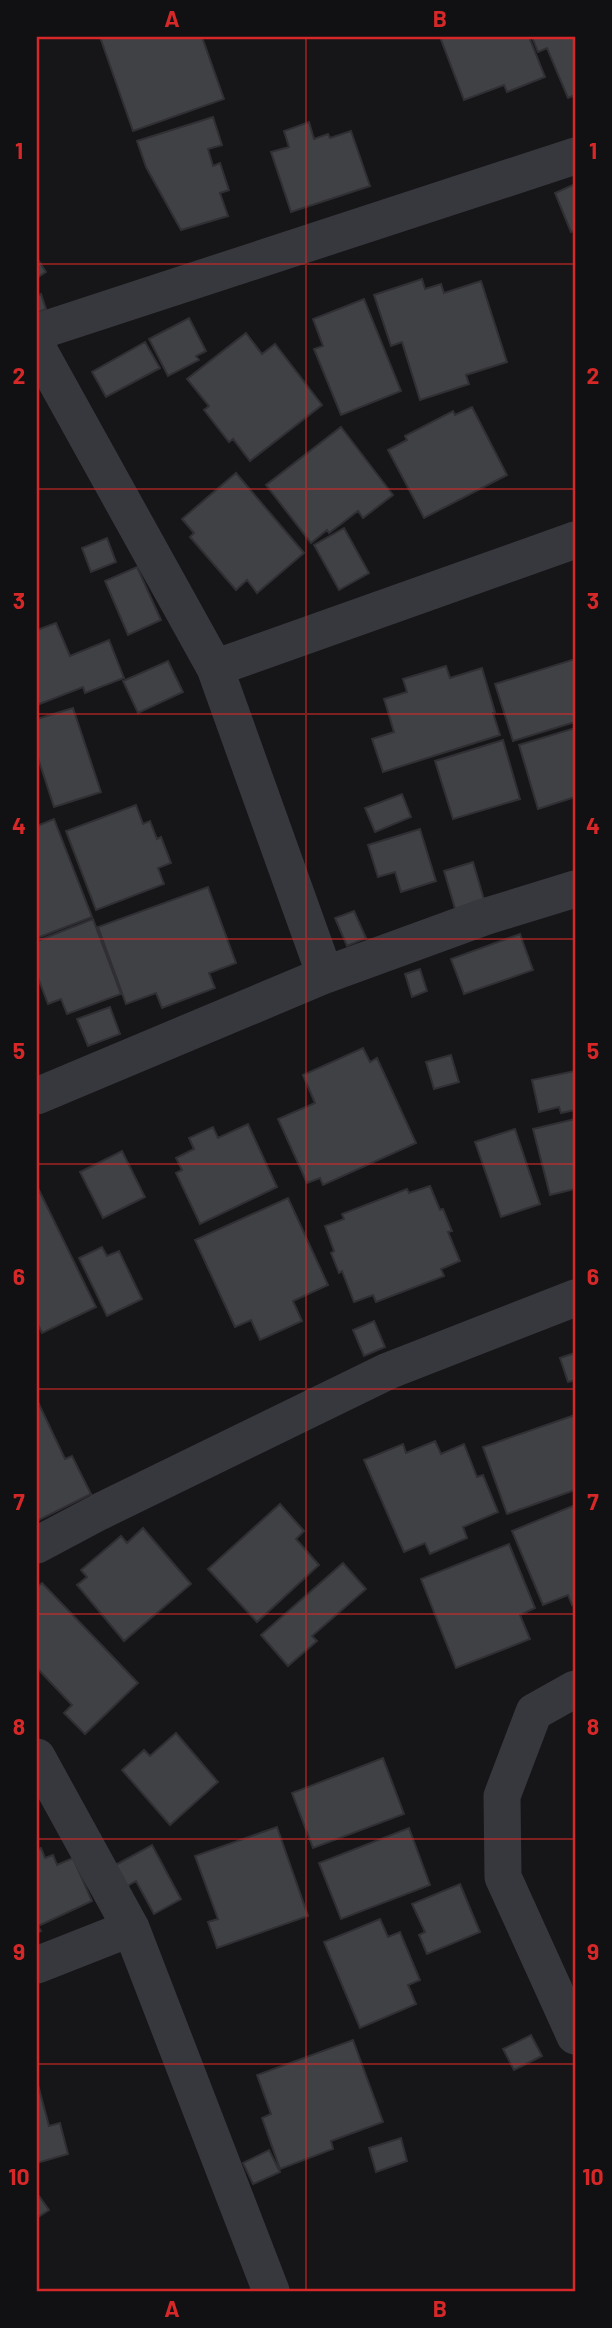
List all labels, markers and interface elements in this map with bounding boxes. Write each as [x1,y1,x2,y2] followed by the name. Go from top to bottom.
[164,4,180,32] text: A
[433,4,447,32] text: B
[15,136,23,164] text: 1
[589,136,597,164] text: 1
[13,361,25,389] text: 2
[587,361,599,389] text: 2
[13,586,25,614] text: 3
[587,586,599,614] text: 3
[12,811,26,839] text: 4
[586,811,600,839] text: 4
[13,1036,25,1064] text: 5
[587,1036,599,1064] text: 5
[13,1262,25,1290] text: 6
[587,1262,599,1290] text: 6
[13,1487,25,1515] text: 7
[587,1487,599,1515] text: 7
[13,1712,25,1740] text: 8
[587,1712,599,1740] text: 8
[13,1937,25,1965] text: 9
[587,1937,599,1965] text: 9
[8,2162,30,2190] text: 10
[582,2162,604,2190] text: 10
[164,2294,180,2322] text: A
[433,2294,447,2322] text: B

